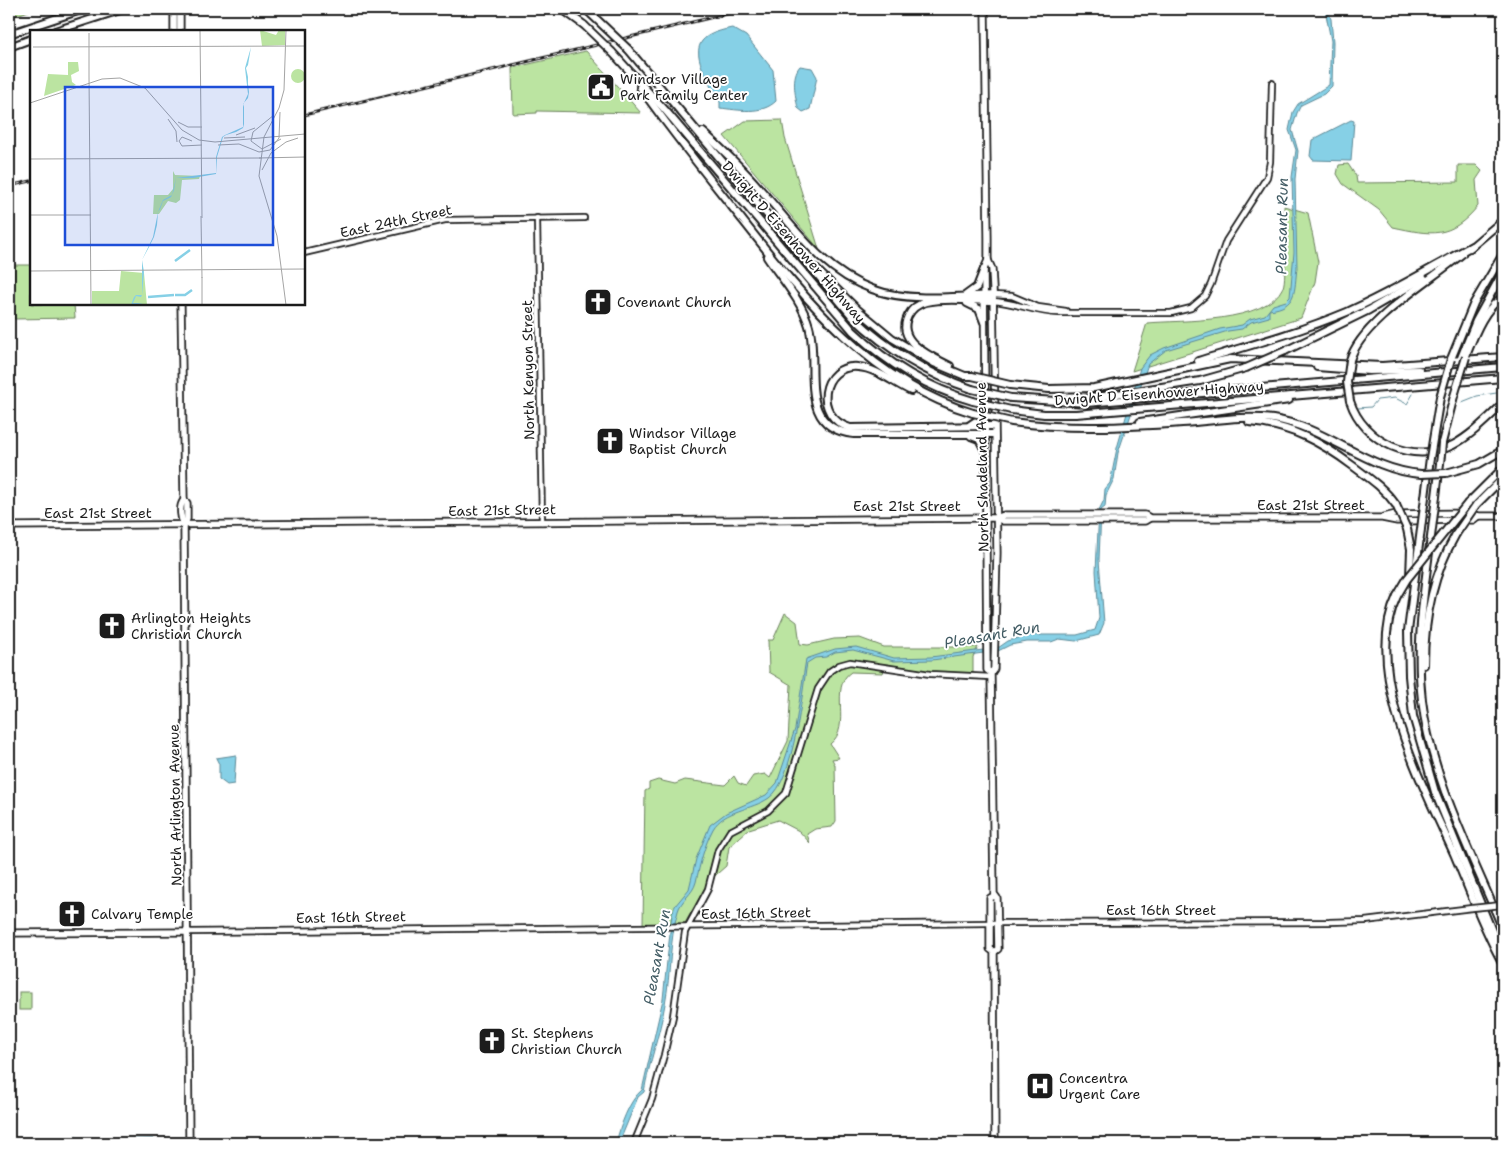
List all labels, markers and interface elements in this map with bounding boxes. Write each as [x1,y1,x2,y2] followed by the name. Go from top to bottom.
[30,30,305,305] inset map
[620,70,748,104] place label: Windsor Village Park Family Center
[586,72,616,102] public building icon: Windsor Village Park Family Center
[718,157,870,327] street label: Dwight D Eisenhower Highway
[1271,178,1293,274] water label: Pleasant Run
[338,200,454,242] street label: East 24th Street
[583,287,613,317] church icon: Covenant Church
[617,293,732,311] place label: Covenant Church
[518,300,538,440] street label: North Kenyon Street
[1054,377,1264,409] street label: Dwight D Eisenhower Highway
[972,382,992,552] street label: North Shadeland Avenue
[629,424,737,458] place label: Windsor Village Baptist Church
[595,426,625,456] church icon: Windsor Village Baptist Church
[1257,496,1365,514] street label: East 21st Street
[853,497,961,515] street label: East 21st Street
[448,500,556,520] street label: East 21st Street
[44,504,152,522] street label: East 21st Street
[131,609,251,643] place label: Arlington Heights Christian Church
[97,611,127,641] church icon: Arlington Heights Christian Church
[943,617,1041,653] water label: Pleasant Run
[165,724,185,886] street label: North Arlington Avenue
[57,899,87,929] church icon: Calvary Temple
[1106,901,1216,919] street label: East 16th Street
[701,903,811,923] street label: East 16th Street
[91,905,193,923] place label: Calvary Temple
[296,907,406,927] street label: East 16th Street
[639,908,675,1006] water label: Pleasant Run
[511,1024,622,1058] place label: St. Stephens Christian Church
[477,1026,507,1056] church icon: St. Stephens Christian Church
[1059,1069,1141,1103] place label: Concentra Urgent Care
[1025,1071,1055,1101] hospital icon: Concentra Urgent Care

